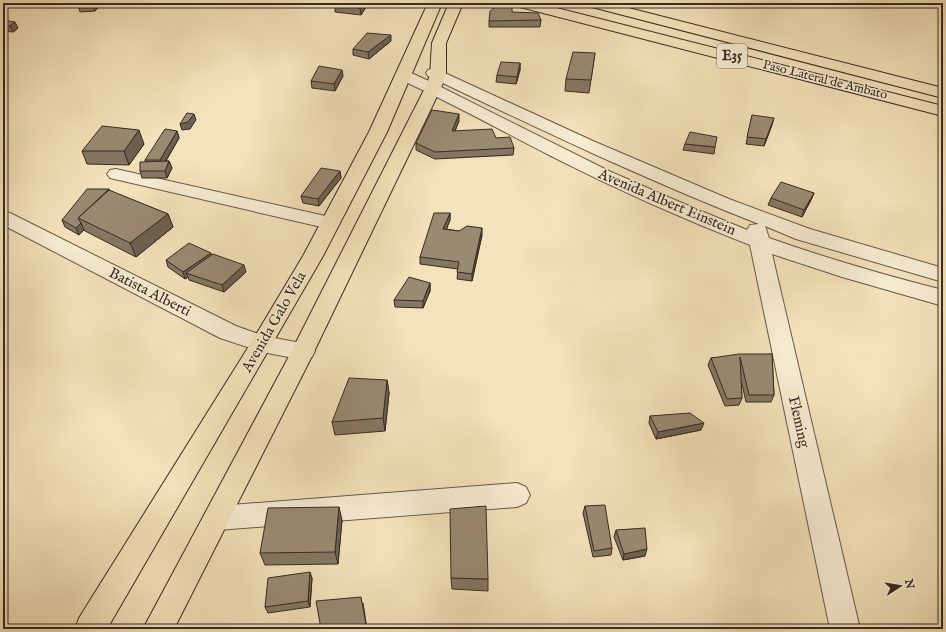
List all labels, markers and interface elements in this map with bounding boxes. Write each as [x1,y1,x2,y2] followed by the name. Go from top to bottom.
[717,44,747,68] road number: E35
[761,56,889,104] street label: Paso Lateral de Ambato
[594,164,739,240] street label: Avenida Albert Einstein
[106,263,194,321] street label: Batista Alberti
[237,268,311,377] street label: Avenida Galo Vela
[784,394,814,450] street label: Fleming
[880,566,920,606] north arrow
[901,577,917,591] text: N

